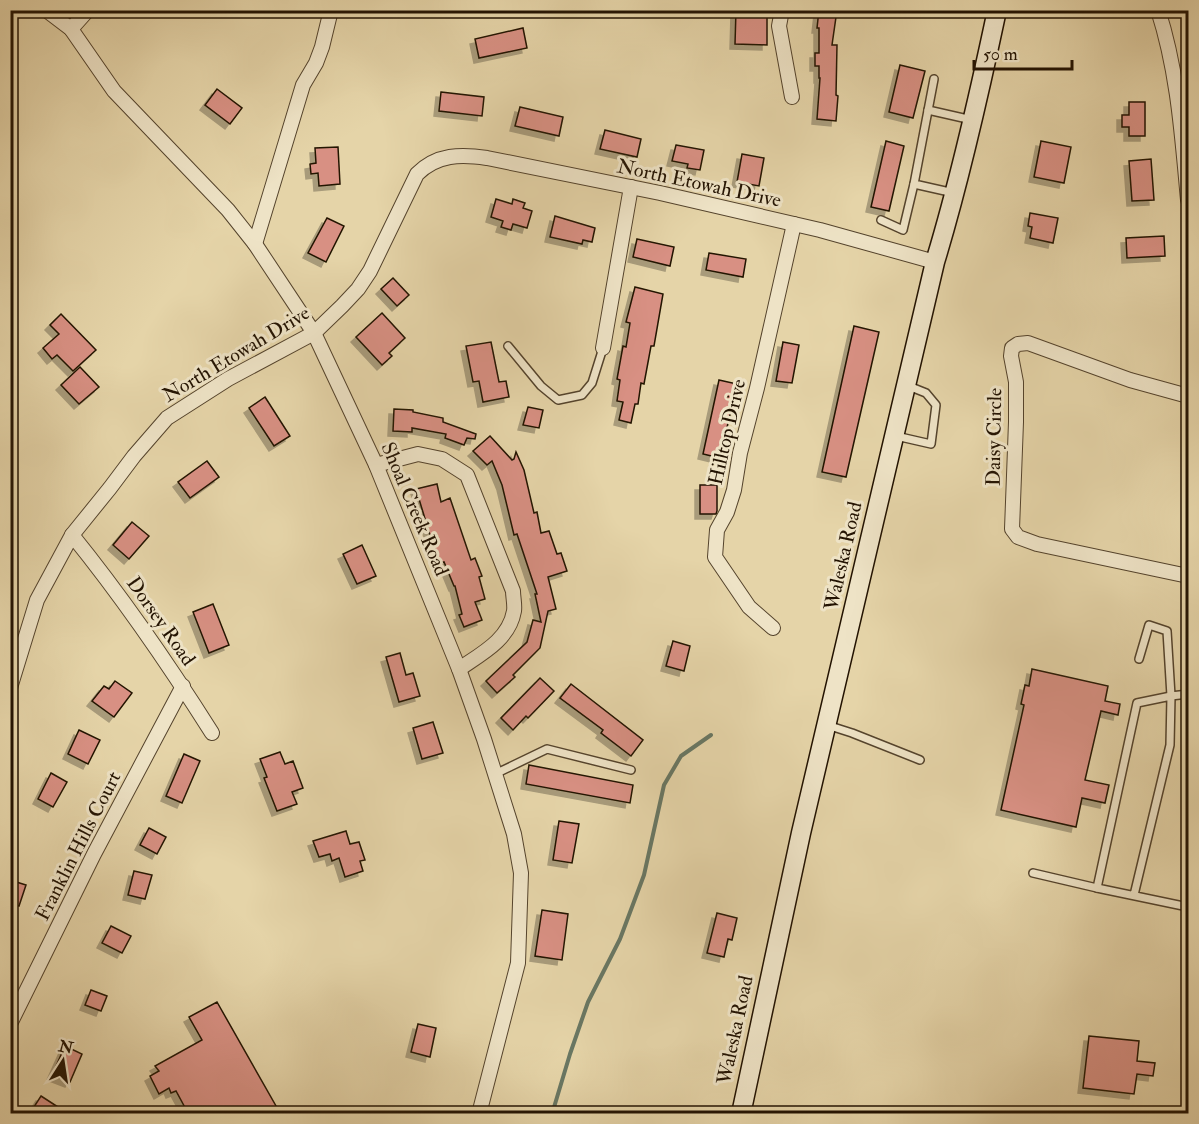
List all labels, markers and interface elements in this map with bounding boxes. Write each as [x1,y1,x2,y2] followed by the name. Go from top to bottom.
[974,33,1072,71] scale bar
[983,43,1018,66] text: 50 m
[615,153,783,213] street label: North Etowah Drive
[158,300,314,408] street label: North Etowah Drive
[703,377,752,488] street label: Hilltop Drive
[981,388,1007,486] street label: Daisy Circle
[376,438,454,580] street label: Shoal Creek Road
[818,499,868,614] street label: Waleska Road
[121,571,201,671] street label: Dorsey Road
[30,767,127,925] street label: Franklin Hills Court
[711,973,759,1088] street label: Waleska Road
[33,1031,93,1091] north arrow
[56,1036,76,1059] text: N

